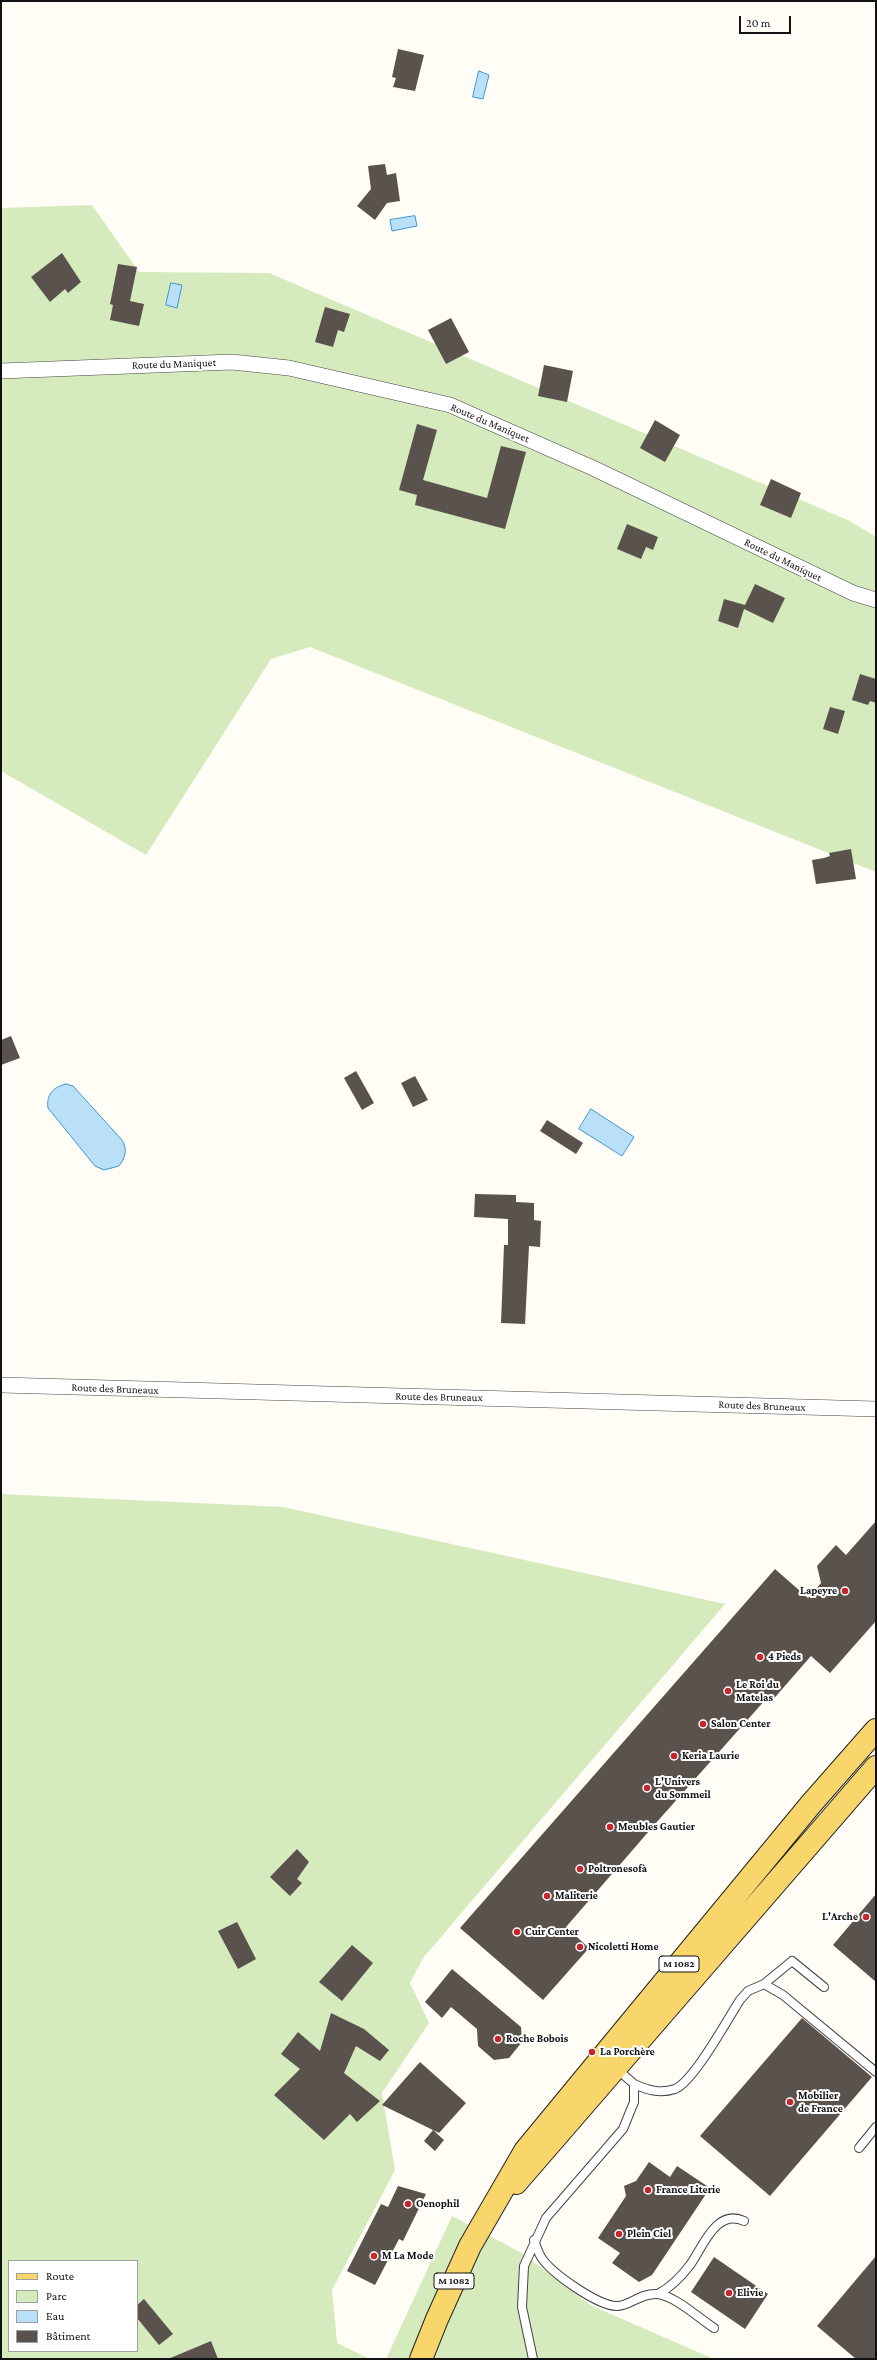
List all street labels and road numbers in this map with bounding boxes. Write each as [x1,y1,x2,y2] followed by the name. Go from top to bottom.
[132,356,216,372] street label: Route du Maniquet
[449,400,531,446] street label: Route du Maniquet
[742,536,824,584] street label: Route du Maniquet
[71,1381,159,1397] street label: Route des Bruneaux
[395,1390,483,1404] street label: Route des Bruneaux
[718,1398,806,1414] street label: Route des Bruneaux
[659,1956,699,1972] road number: M 1082
[434,2273,474,2289] road number: M 1082

